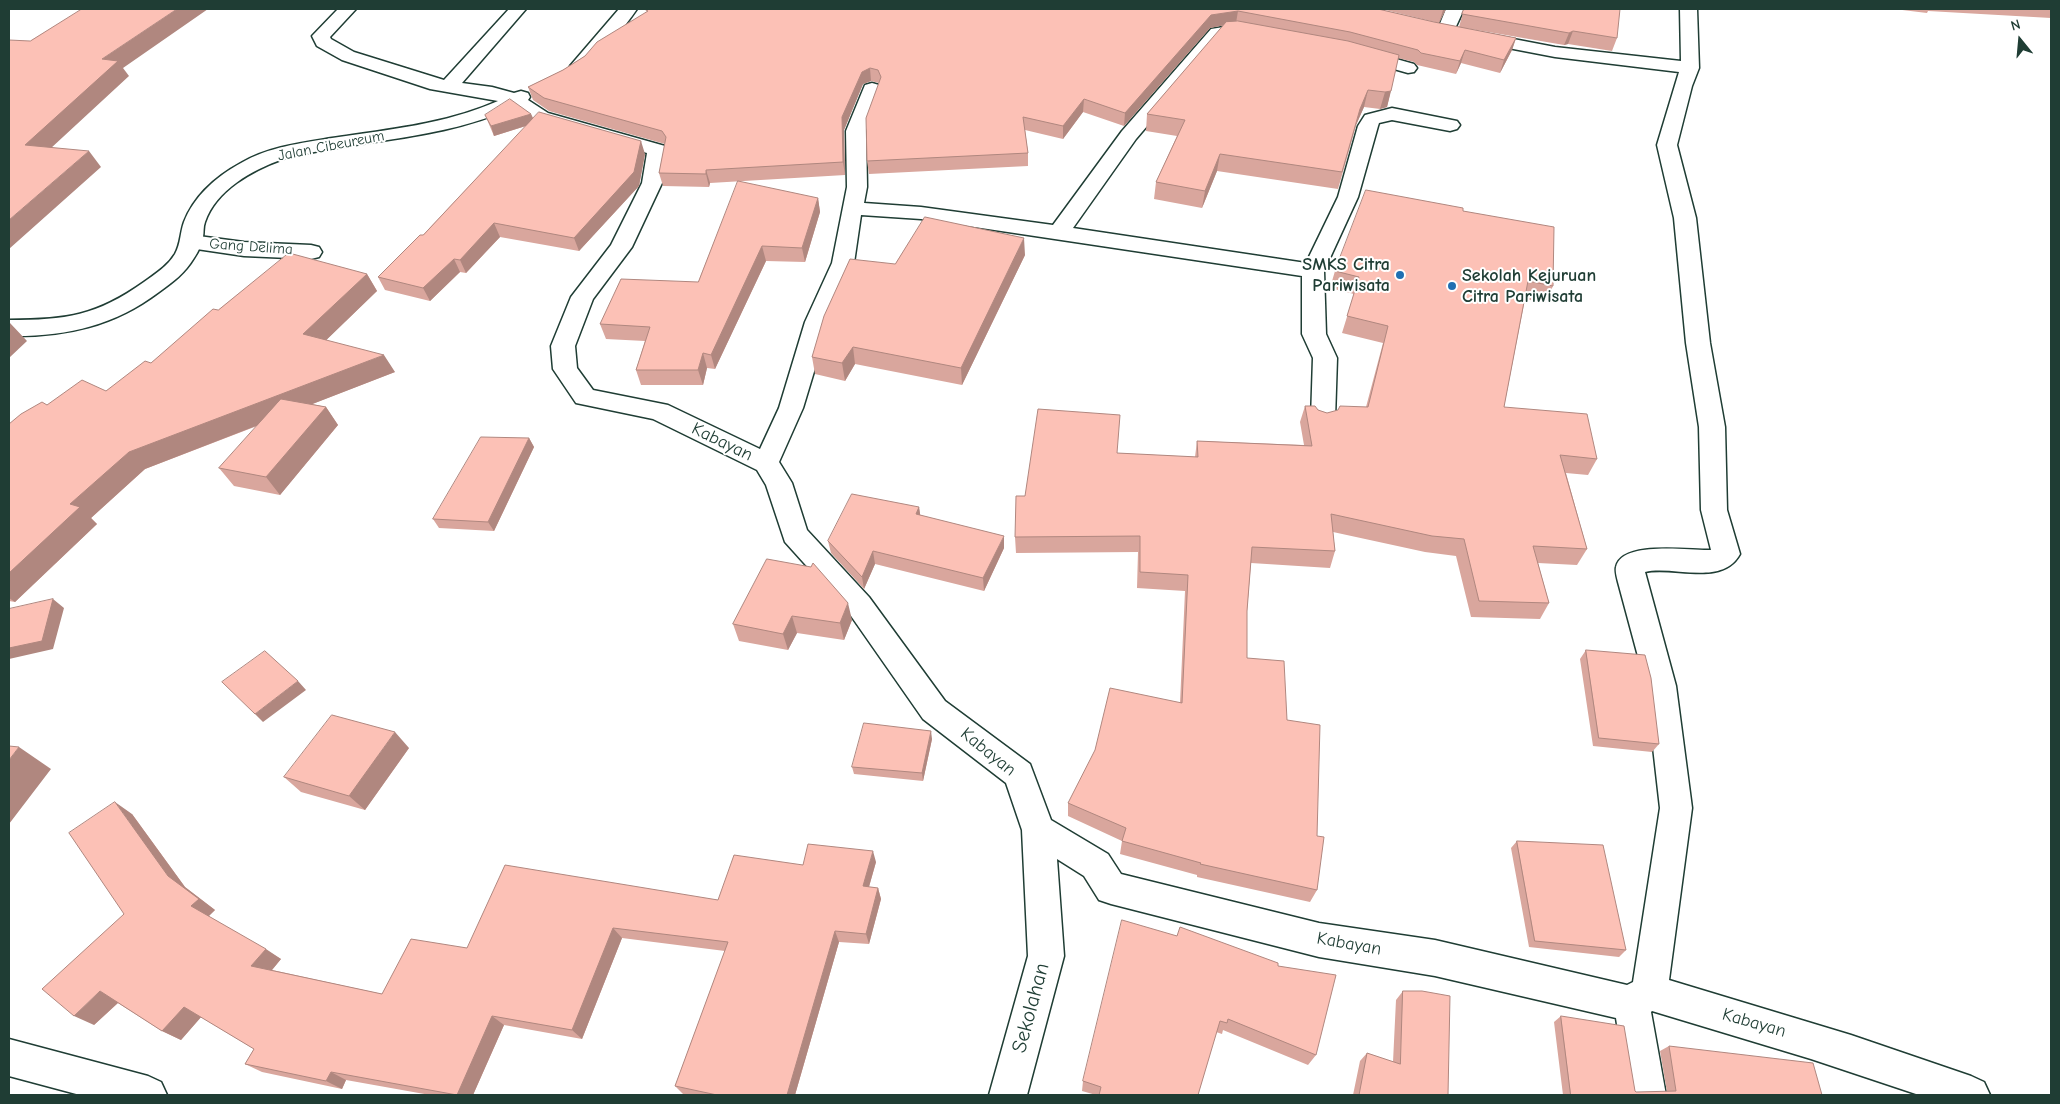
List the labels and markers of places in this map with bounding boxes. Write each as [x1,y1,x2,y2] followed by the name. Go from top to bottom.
[1302,254,1390,296] place label: SMKS Citra Pariwisata
[1462,265,1596,308] place label: Sekolah Kejuruan Citra Pariwisata
[1394,269,1406,281] marker: SMKS Citra Pariwisata
[1446,280,1458,292] marker: Sekolah Kejuruan Citra Pariwisata

